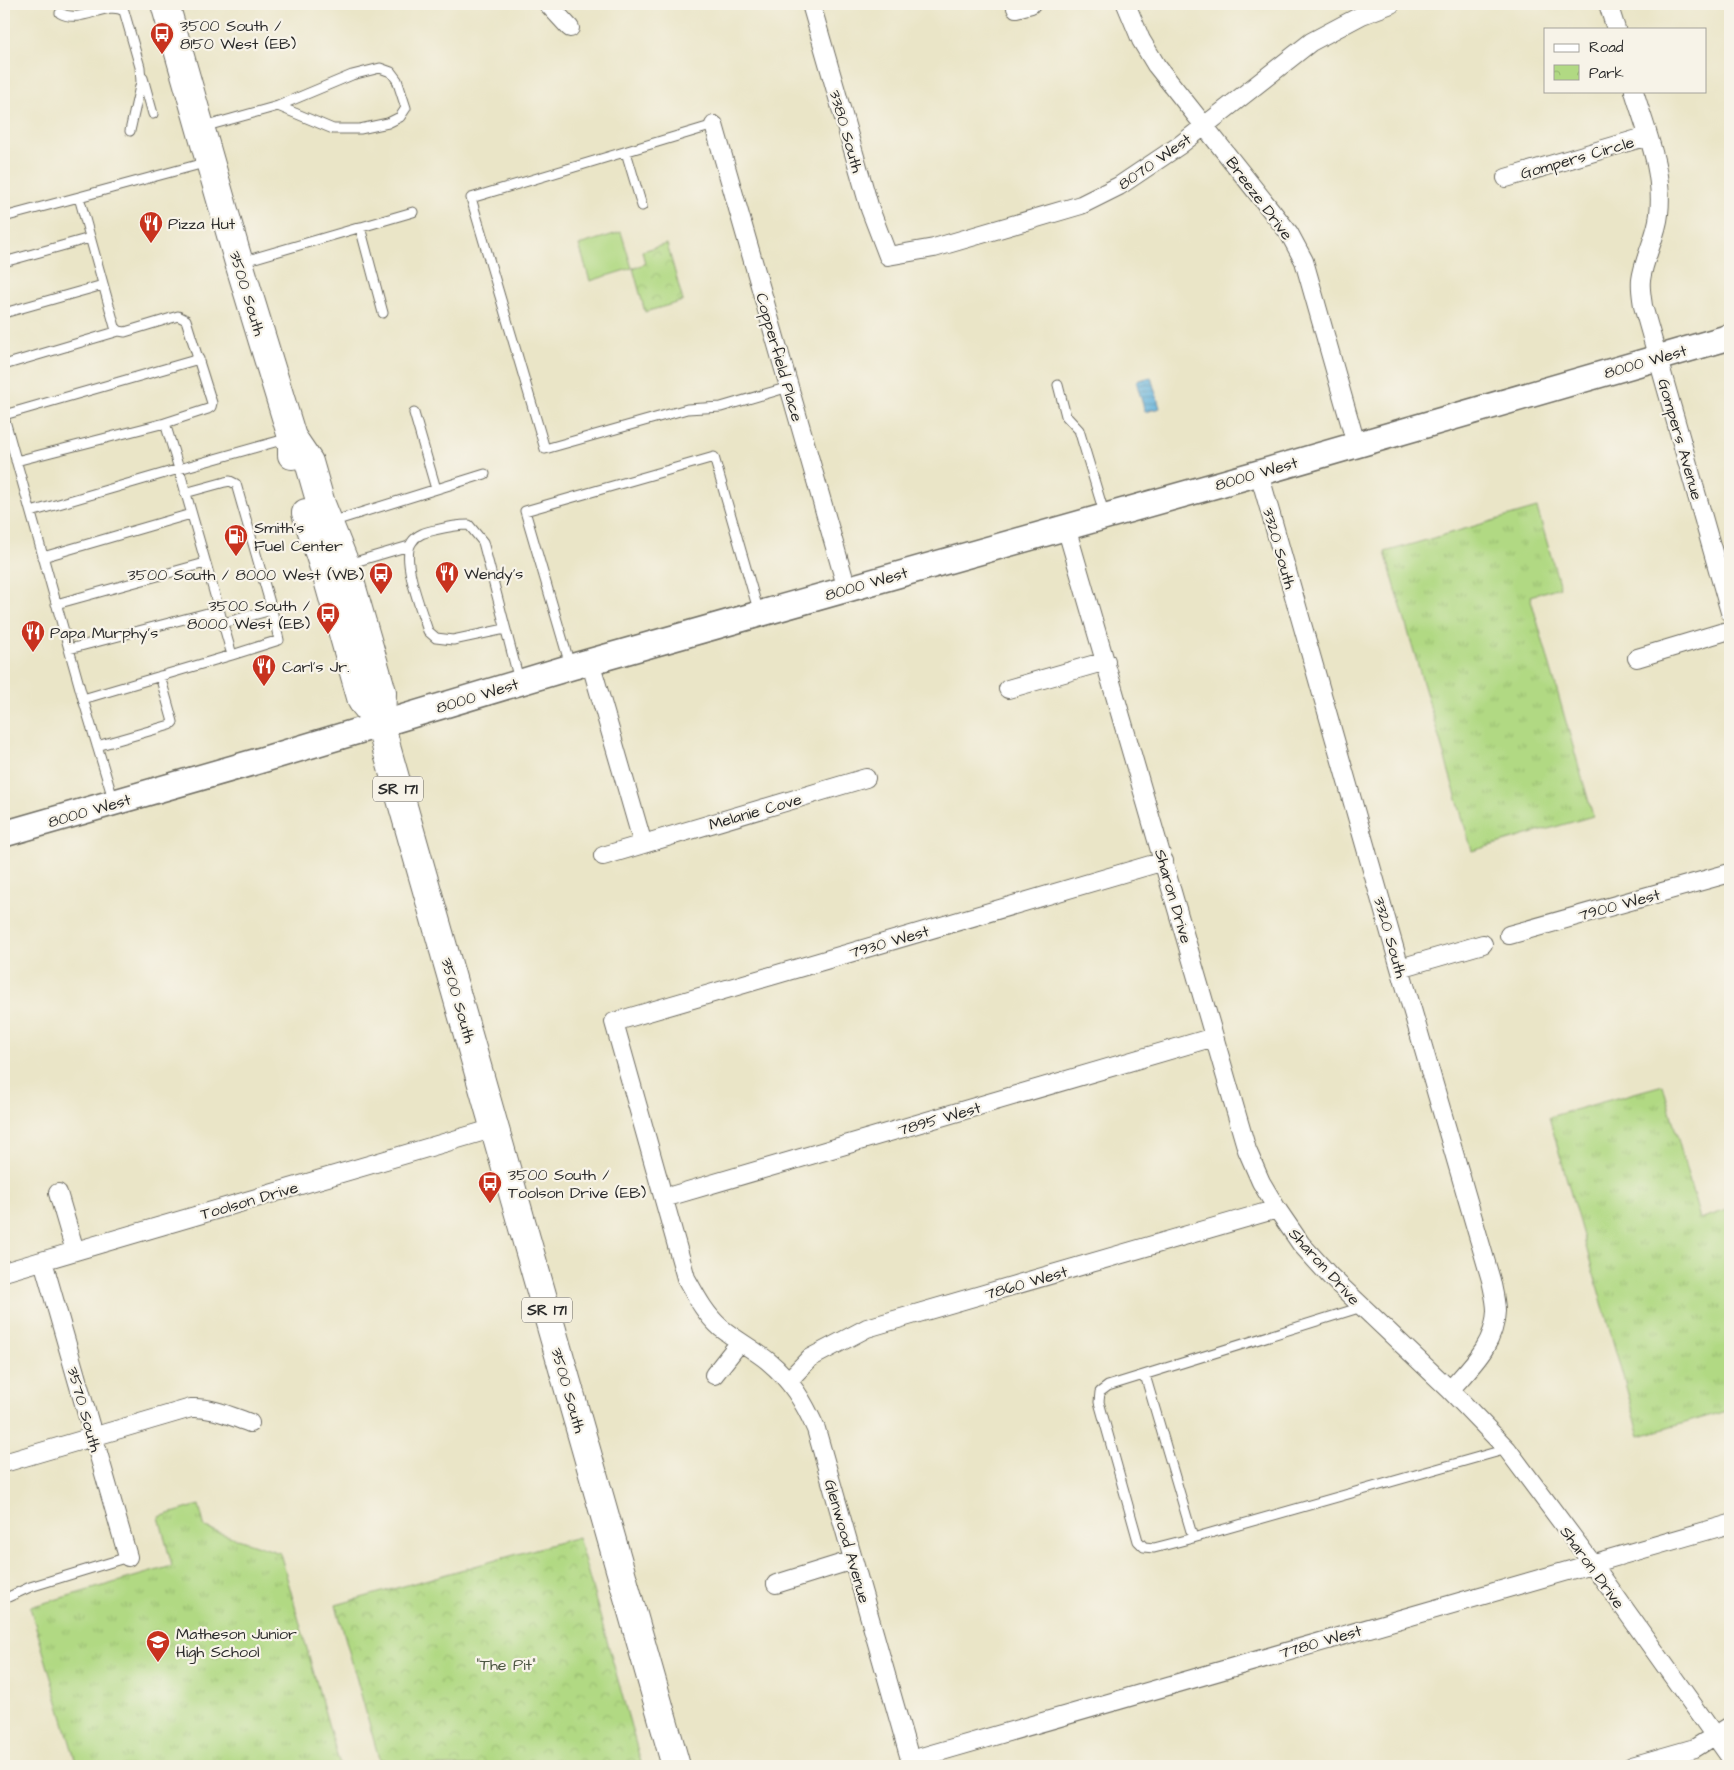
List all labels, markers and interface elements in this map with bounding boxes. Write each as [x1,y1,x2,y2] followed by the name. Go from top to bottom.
[180,15,296,55] place label: 3500 South / 8150 West (EB)
[149,21,175,55] bus stop icon: 3500 South / 8150 West (EB)
[1544,28,1706,92] legend
[1589,37,1624,58] text: Road
[1589,63,1624,84] text: Park
[824,87,868,175] street label: 3380 South
[1113,128,1196,195] street label: 8070 West
[1518,131,1637,185] street label: Gompers Circle
[1221,152,1298,245] street label: Breeze Drive
[138,210,164,244] restaurant icon: Pizza Hut
[168,213,236,235] place label: Pizza Hut
[224,248,270,339] street label: 3500 South
[750,290,808,425] street label: Copperfield Place
[1601,339,1690,384] street label: 8000 West
[1652,376,1708,503] street label: Gompers Avenue
[1212,451,1301,496] street label: 8000 West
[1257,505,1301,592] street label: 3320 South
[254,517,343,557] place label: Smith's Fuel Center
[223,523,249,557] fuel station icon: Smith's Fuel Center
[434,560,460,594] restaurant icon: Wendy's
[368,561,394,595] bus stop icon: 3500 South / 8000 West (WB)
[822,561,911,606] street label: 8000 West
[464,563,523,586] place label: Wendy's
[128,564,364,586] place label: 3500 South / 8000 West (WB)
[187,595,310,635] place label: 3500 South / 8000 West (EB)
[315,601,341,635] bus stop icon: 3500 South / 8000 West (EB)
[20,619,46,653] restaurant icon: Papa Murphy's
[50,622,158,645] place label: Papa Murphy's
[251,653,277,687] restaurant icon: Carl's Jr.
[282,656,349,678] place label: Carl's Jr.
[433,673,522,719] street label: 8000 West
[373,776,423,802] road number: SR 171
[45,788,134,833] street label: 8000 West
[706,788,804,836] street label: Melanie Cove
[1149,847,1197,946] street label: Sharon Drive
[1576,883,1663,926] street label: 7900 West
[1368,894,1412,981] street label: 3320 South
[847,920,932,964] street label: 7930 West
[435,955,481,1046] street label: 3500 South
[895,1096,984,1141] street label: 7895 West
[508,1164,647,1204] place label: 3500 South / Toolson Drive (EB)
[477,1170,503,1204] bus stop icon: 3500 South / Toolson Drive (EB)
[198,1176,301,1225] street label: Toolson Drive
[1284,1223,1365,1310] street label: Sharon Drive
[982,1261,1071,1305] street label: 7860 West
[522,1298,572,1322] road number: SR 171
[545,1345,591,1436] street label: 3500 South
[61,1364,107,1454] street label: 3570 South
[819,1477,875,1606] street label: Glenwood Avenue
[1555,1522,1630,1614] street label: Sharon Drive
[1277,1620,1365,1664] street label: 7780 West
[176,1623,297,1664] place label: Matheson Junior High School
[145,1629,171,1663] school or university icon: Matheson Junior High School
[476,1654,536,1676] park label: "The Pit"

